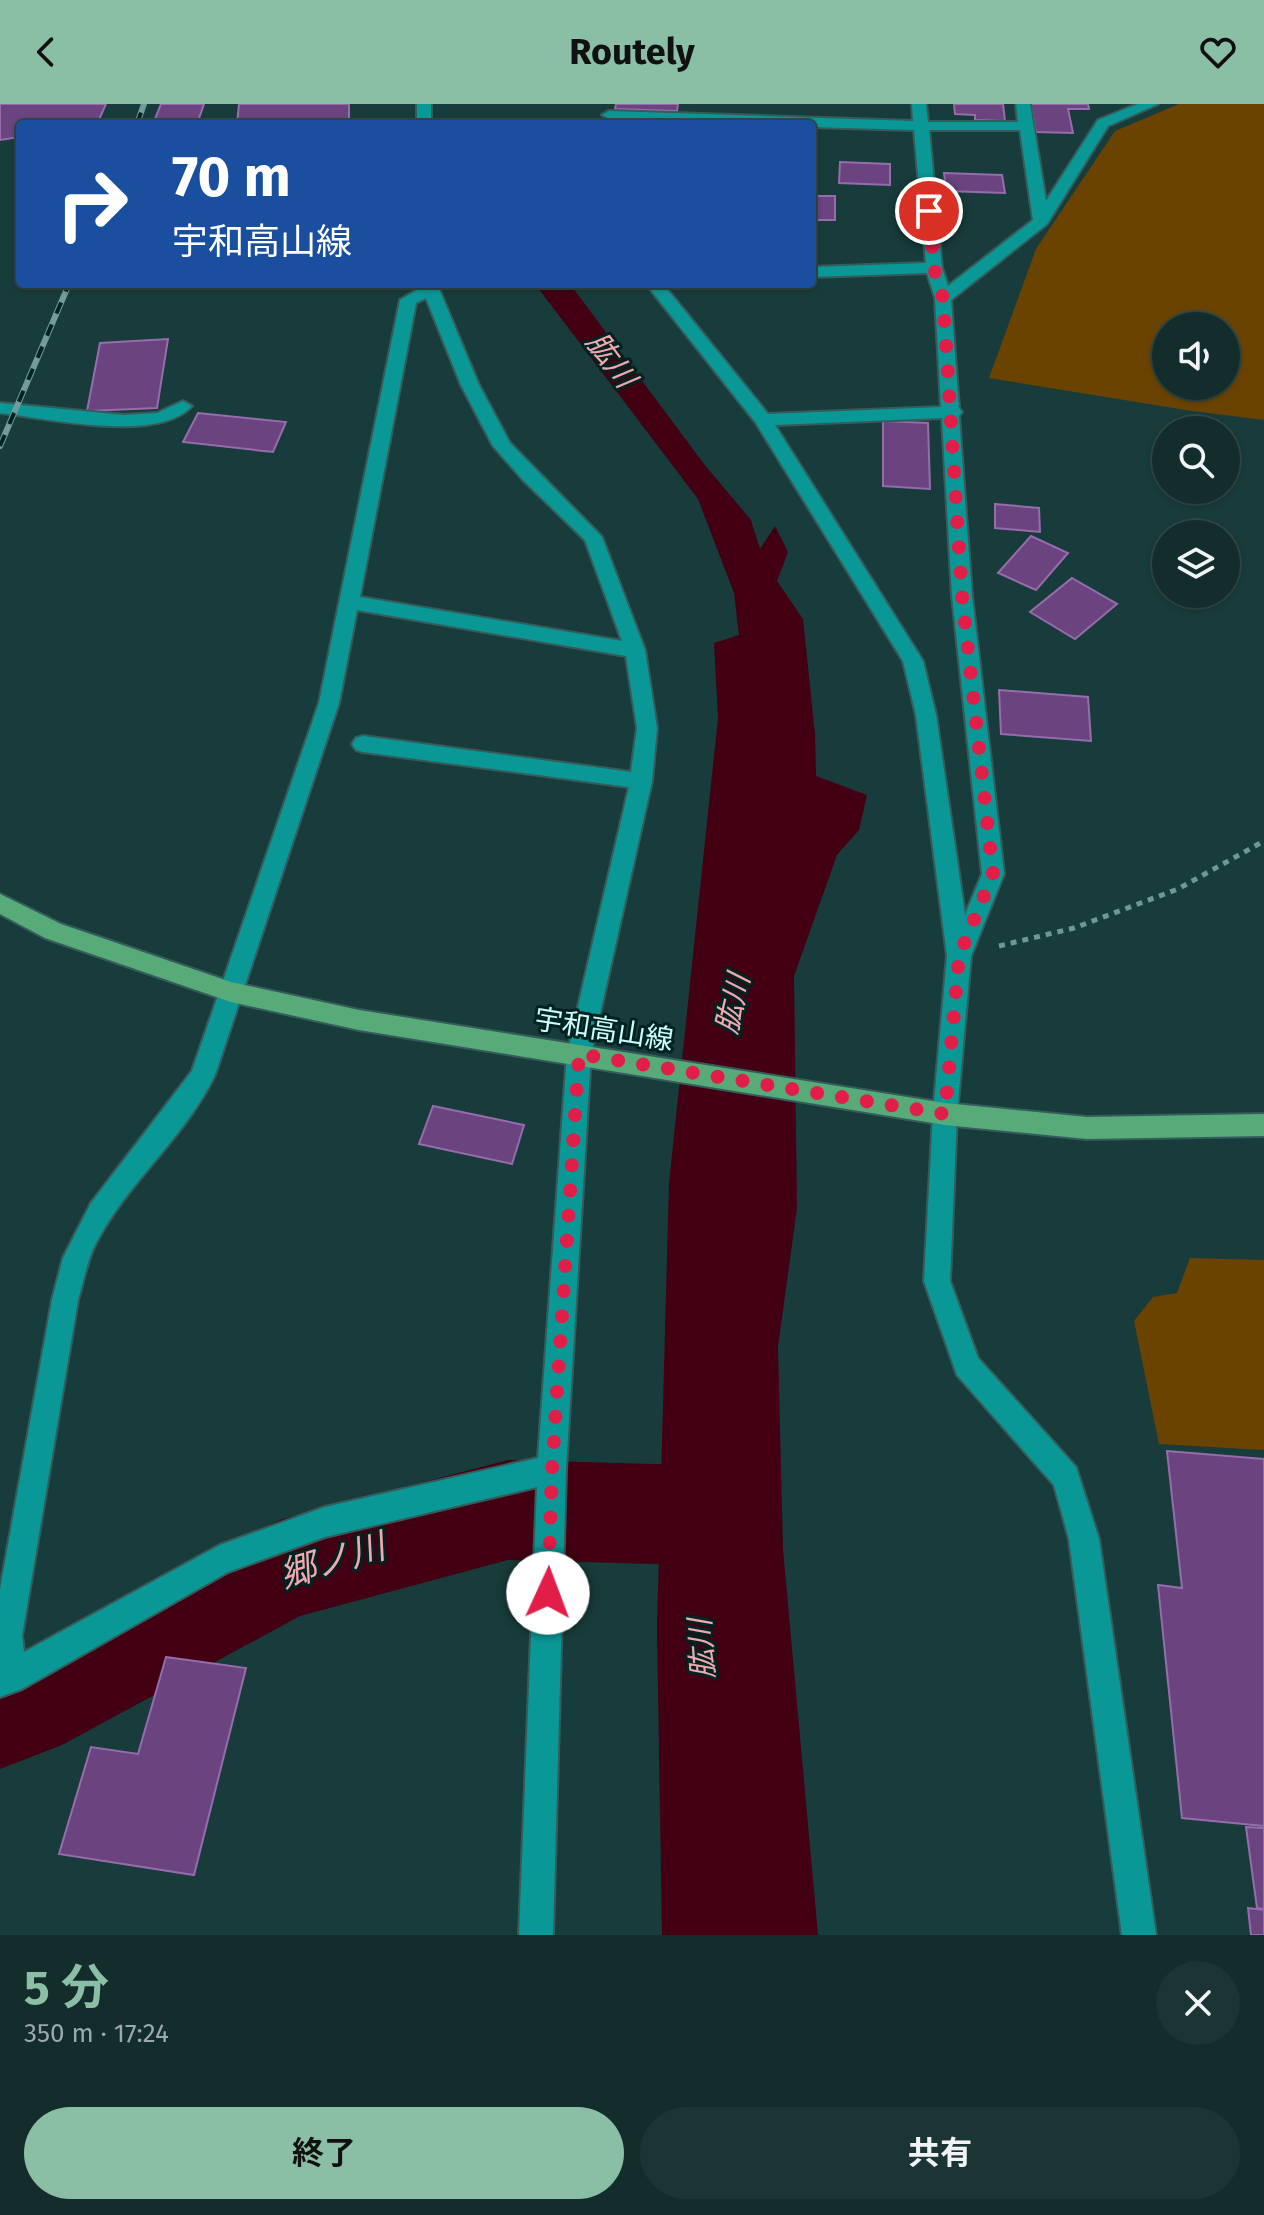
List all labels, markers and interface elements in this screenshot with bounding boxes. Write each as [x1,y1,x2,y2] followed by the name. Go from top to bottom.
[24,30,68,74] icon: back
[569,30,695,74] text: Routely
[1196,30,1240,74] icon: heart
[172,144,291,211] text: 70 m
[40,152,144,256] icon: right
[895,177,963,245] pin
[907,189,951,233] icon: arrive
[172,220,352,264] text: 宇和高山線
[1152,312,1240,608] map controls
[1152,312,1240,400] button: sound
[579,325,645,397] water label: 肱川
[1152,416,1240,504] button: search
[1152,520,1240,608] button: layers
[709,968,758,1037] water label: 肱川
[532,1002,676,1057] street label: 宇和高山線
[274,1523,394,1598] water label: 郷ノ川
[506,1551,590,1635] position arrow
[682,1615,722,1680] water label: 肱川
[24,1959,109,2017] text: 5 分
[1156,1961,1240,2045] button: close
[24,2018,169,2049] text: 350 m · 17:24
[24,2107,624,2199] button: 終了
[640,2107,1240,2199] button: 共有

